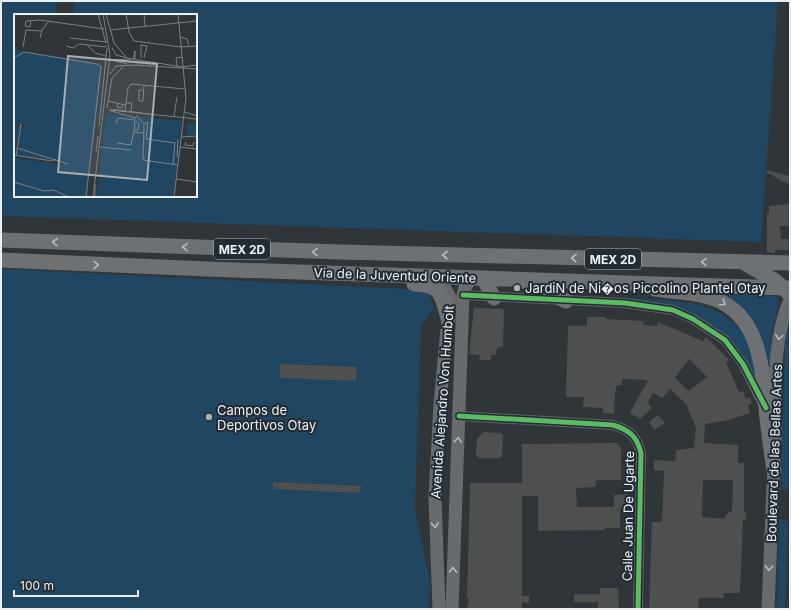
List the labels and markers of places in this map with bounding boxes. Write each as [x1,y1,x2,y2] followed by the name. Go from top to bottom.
[525,280,766,296] place label: JardiN de Ni�os Piccolino Plantel Otay
[512,283,522,293] marker: JardiN de Ni�os Piccolino Plantel Otay
[217,402,316,433] place label: Campos de Deportivos Otay
[204,412,214,422] marker: Campos de Deportivos Otay

